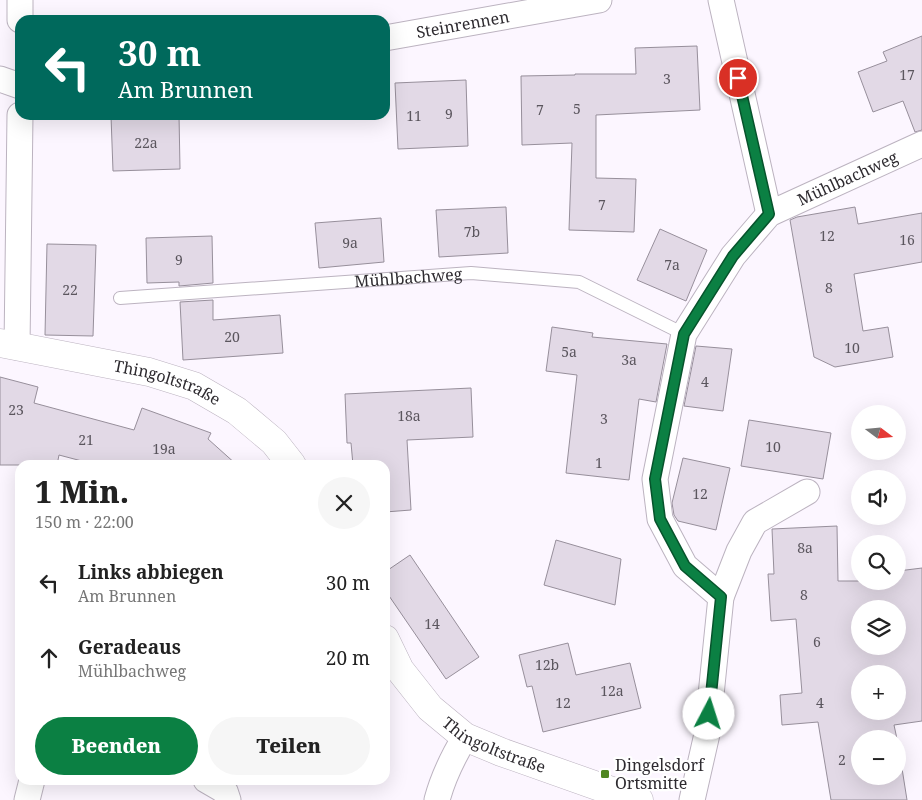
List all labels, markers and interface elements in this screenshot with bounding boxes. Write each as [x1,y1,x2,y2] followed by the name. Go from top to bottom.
[415,5,511,43] street label: Steinrennen
[118,29,201,76] text: 30 m
[35,35,100,100] icon: left
[717,57,759,99] pin
[724,64,752,92] icon: arrive
[899,65,915,84] house number: 17
[663,69,671,88] house number: 3
[118,74,253,104] text: Am Brunnen
[573,99,581,118] house number: 5
[536,100,544,119] house number: 7
[445,104,453,123] house number: 9
[406,106,422,125] house number: 11
[134,133,158,152] house number: 22a
[794,145,902,211] street label: Mühlbachweg
[598,195,606,214] house number: 7
[464,222,480,241] house number: 7b
[819,226,835,245] house number: 12
[899,230,915,249] house number: 16
[342,233,358,252] house number: 9a
[175,250,183,269] house number: 9
[664,255,680,274] house number: 7a
[354,263,463,292] street label: Mühlbachweg
[825,278,833,297] house number: 8
[62,280,78,299] house number: 22
[224,327,240,346] house number: 20
[844,338,860,357] house number: 10
[561,342,577,361] house number: 5a
[621,350,637,369] house number: 3a
[112,354,225,410] street label: Thingoltstraße
[701,372,709,391] house number: 4
[8,400,24,419] house number: 23
[851,405,906,460] north arrow
[851,405,906,785] map controls
[397,406,421,425] house number: 18a
[600,409,608,428] house number: 3
[78,430,94,449] house number: 21
[765,437,781,456] house number: 10
[152,439,176,458] house number: 19a
[595,453,603,472] house number: 1
[851,470,906,525] button: sound
[35,471,129,512] text: 1 Min.
[318,477,370,529] button: close
[692,484,708,503] house number: 12
[35,511,134,533] text: 150 m · 22:00
[851,535,906,590] button: search
[797,538,813,557] house number: 8a
[78,559,224,585] text: Links abbiegen
[35,569,63,597] icon: left
[326,570,370,596] text: 30 m
[78,585,176,607] text: Am Brunnen
[800,585,808,604] house number: 8
[851,600,906,655] button: layers
[424,614,440,633] house number: 14
[813,632,821,651] house number: 6
[78,634,181,660] text: Geradeaus
[35,644,63,672] icon: ahead
[326,645,370,671] text: 20 m
[535,655,559,674] house number: 12b
[78,660,186,682] text: Mühlbachweg
[851,665,906,720] button: +
[600,681,624,700] house number: 12a
[682,687,734,739] position arrow
[555,693,571,712] house number: 12
[816,693,824,712] house number: 4
[438,712,549,778] street label: Thingoltstraße
[35,717,198,775] button: Beenden
[208,717,370,775] button: Teilen
[851,730,906,785] button: −
[838,750,846,769] house number: 2
[615,754,706,794] place label: Dingelsdorf Ortsmitte
[599,768,611,780] marker: Dingelsdorf Ortsmitte

